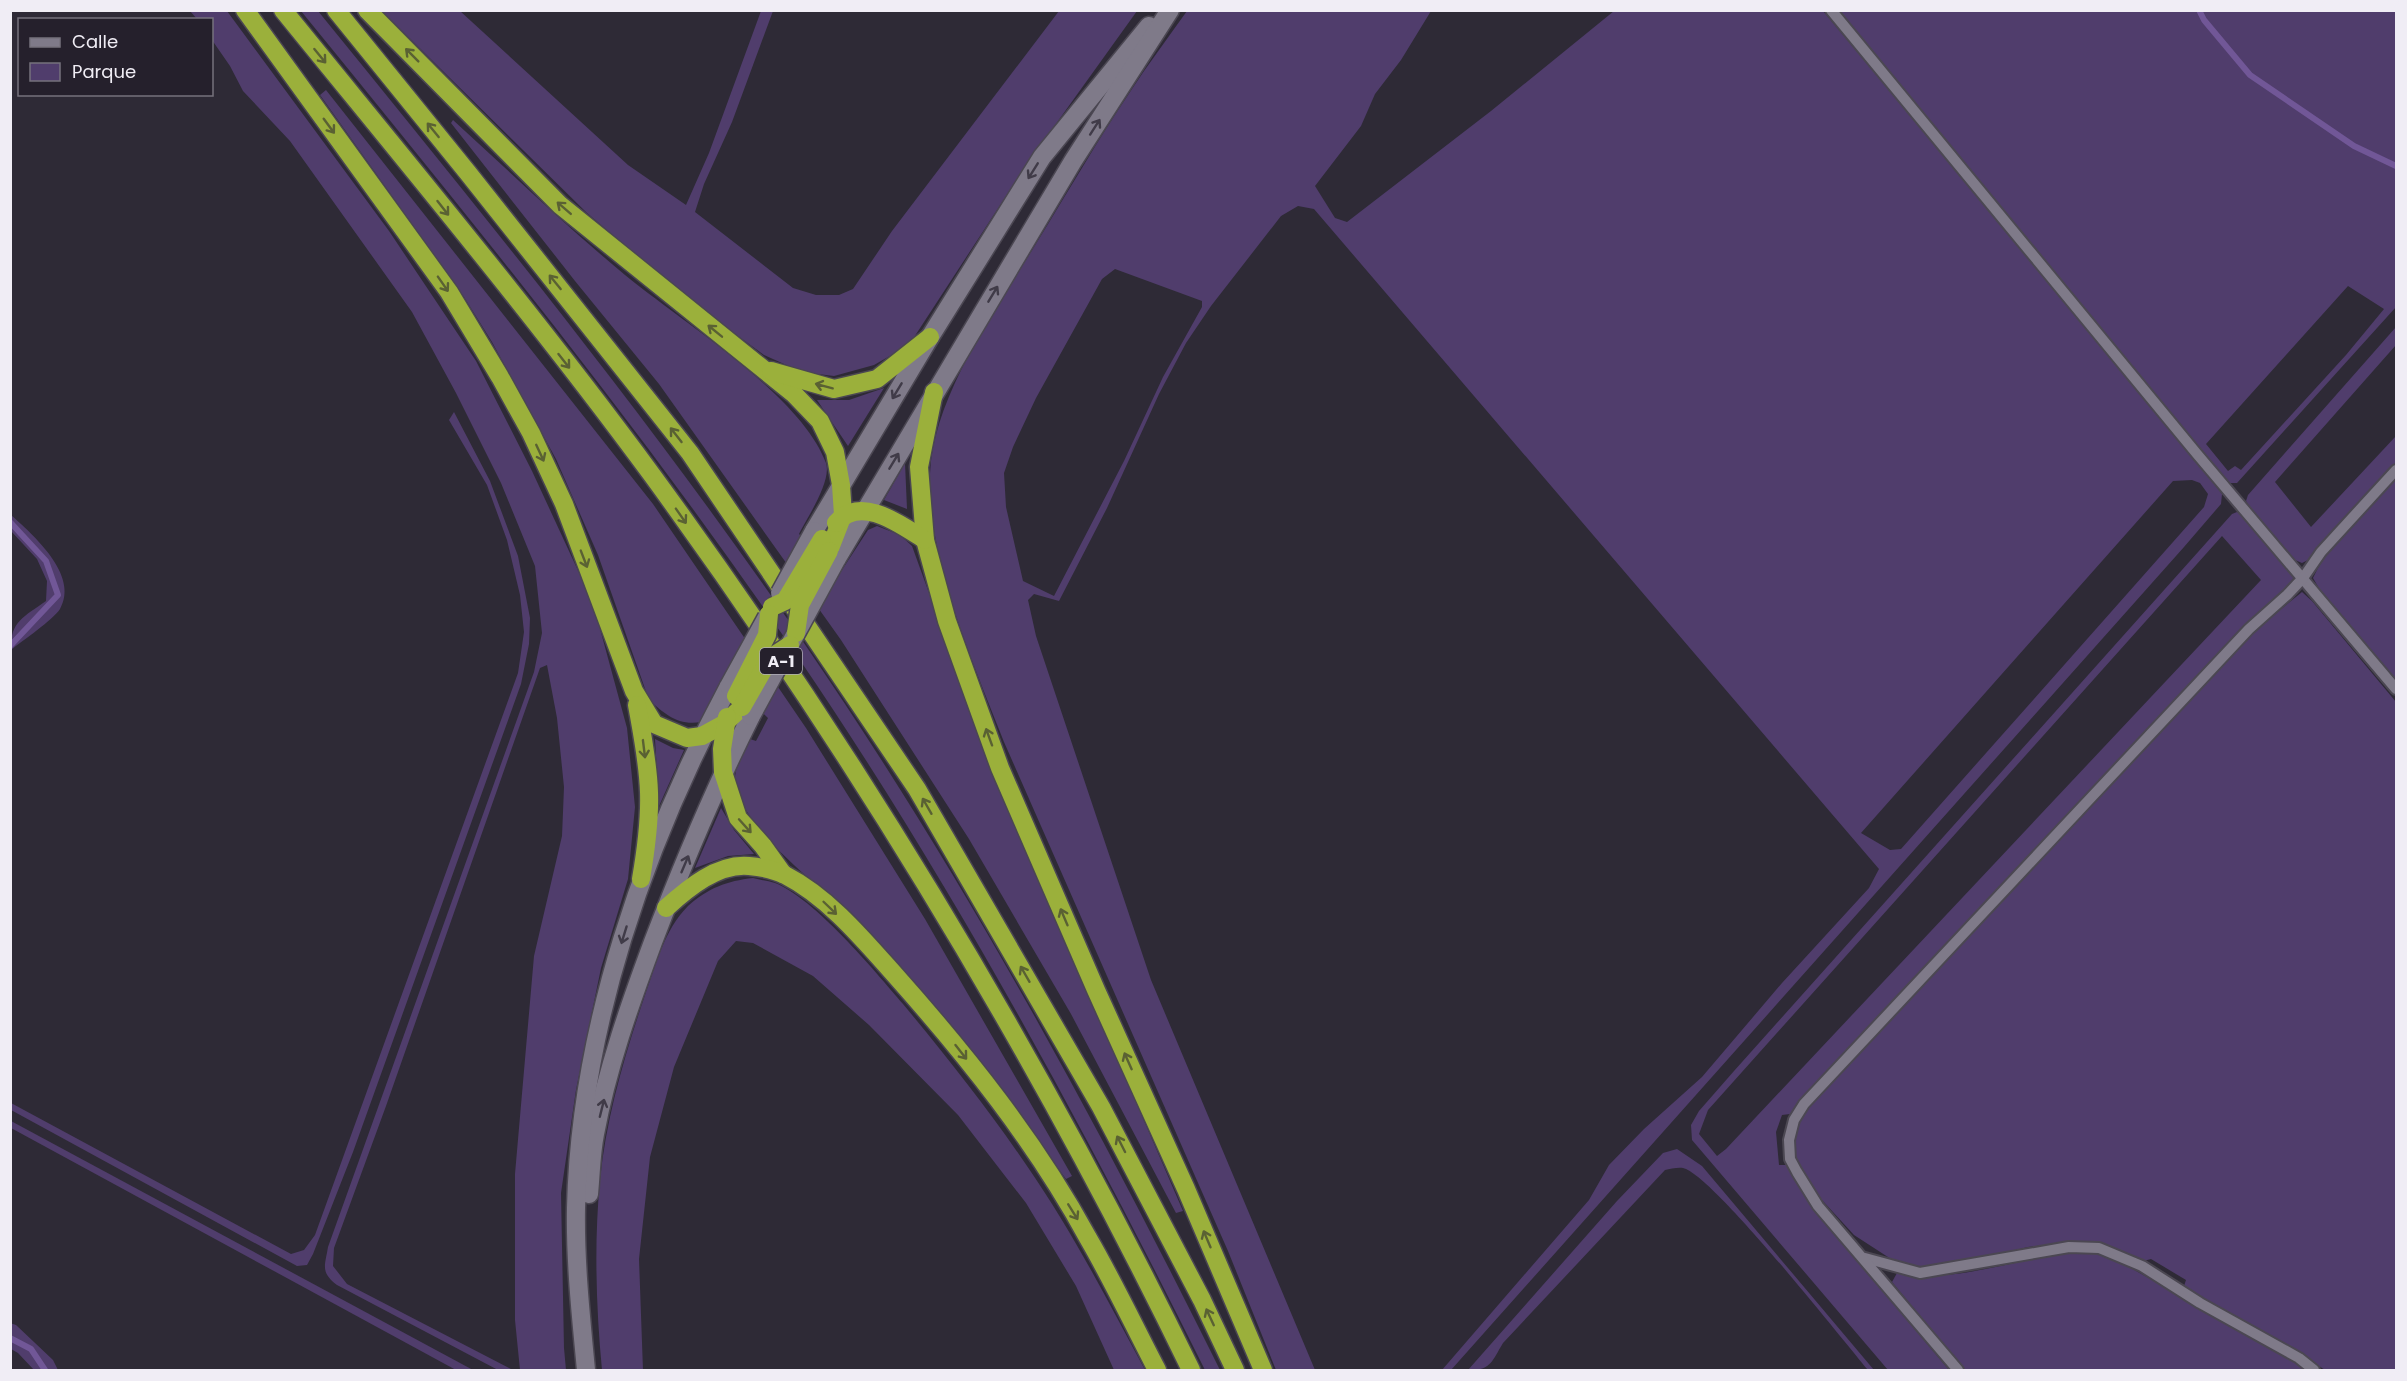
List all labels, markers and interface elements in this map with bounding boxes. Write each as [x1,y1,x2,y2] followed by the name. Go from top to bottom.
[18,18,213,96] legend
[72,29,118,54] text: Calle
[313,48,327,63] one-way arrow
[404,48,419,63] one-way arrow
[72,59,136,84] text: Parque
[323,117,335,133] one-way arrow
[1089,119,1101,136] one-way arrow
[427,122,440,138] one-way arrow
[1027,162,1039,179] one-way arrow
[436,199,449,215] one-way arrow
[557,201,572,215] one-way arrow
[549,274,562,290] one-way arrow
[437,276,449,292] one-way arrow
[988,286,1000,303] one-way arrow
[707,325,723,338] one-way arrow
[557,352,570,368] one-way arrow
[815,379,834,391] one-way arrow
[891,382,903,399] one-way arrow
[670,427,683,443] one-way arrow
[534,444,546,462] one-way arrow
[888,453,900,470] one-way arrow
[675,508,687,524] one-way arrow
[580,549,591,568] one-way arrow
[760,648,802,674] road number: A-1
[982,728,993,747] one-way arrow
[639,738,650,758] one-way arrow
[921,798,933,815] one-way arrow
[738,818,752,833] one-way arrow
[680,855,691,874] one-way arrow
[822,901,837,915] one-way arrow
[1058,908,1069,927] one-way arrow
[618,925,629,944] one-way arrow
[1018,966,1030,983] one-way arrow
[954,1044,967,1060] one-way arrow
[1122,1053,1133,1071] one-way arrow
[596,1099,608,1118] one-way arrow
[1115,1136,1127,1153] one-way arrow
[1067,1203,1079,1220] one-way arrow
[1201,1231,1212,1249] one-way arrow
[1204,1309,1215,1327] one-way arrow

